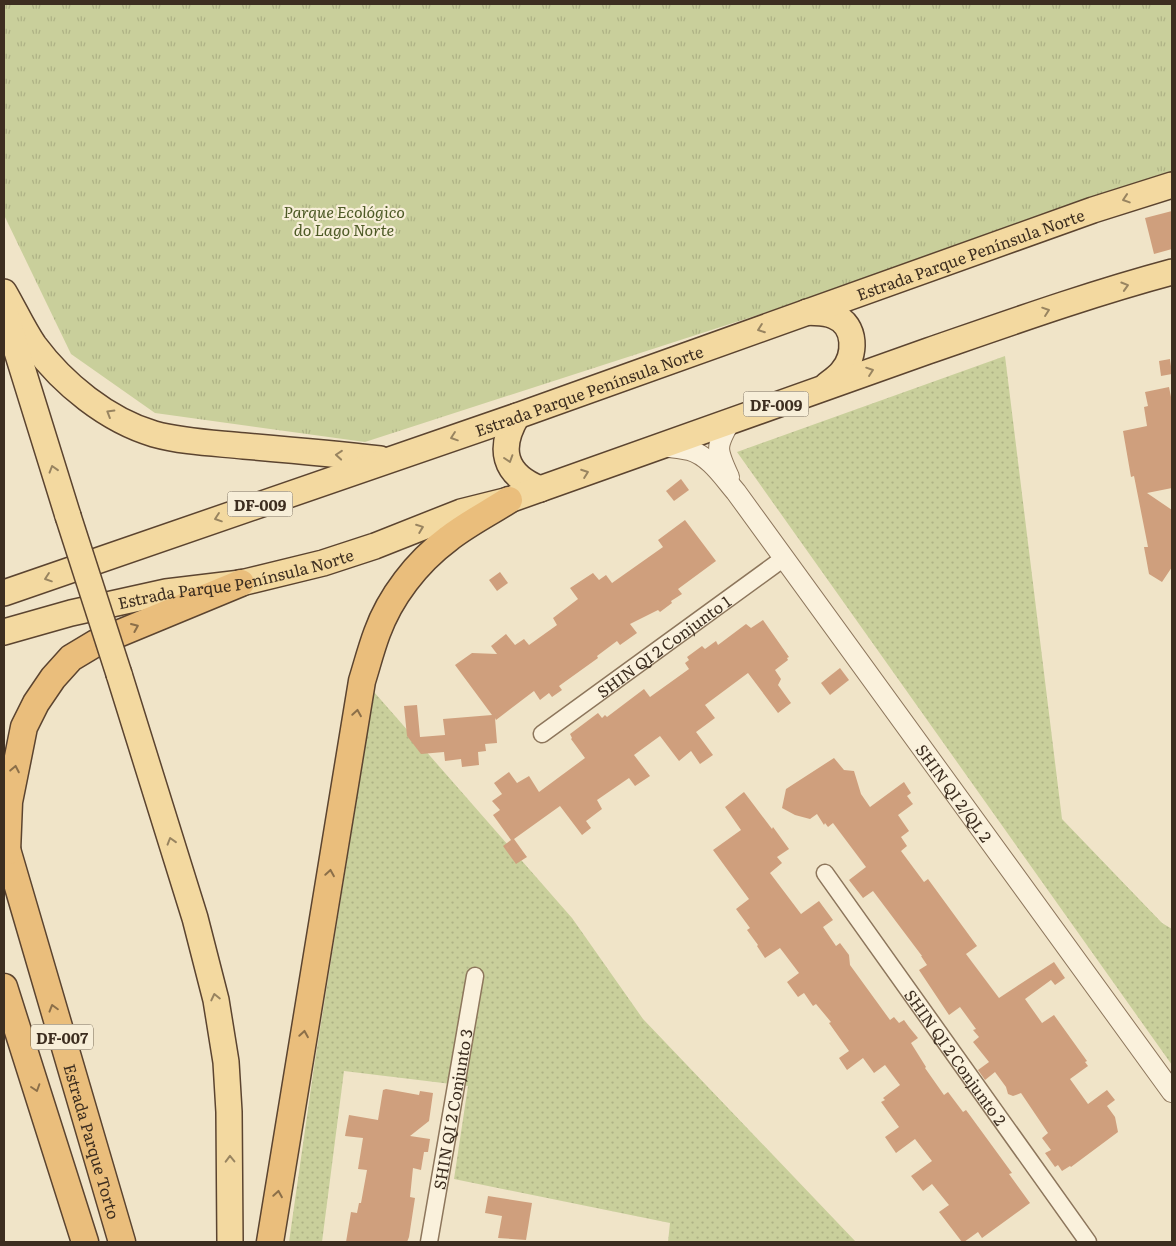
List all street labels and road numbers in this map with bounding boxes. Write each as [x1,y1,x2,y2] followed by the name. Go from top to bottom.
[853,202,1088,306] street label: Estrada Parque Península Norte
[472,338,706,442] street label: Estrada Parque Península Norte
[744,392,808,416] road number: DF-009
[228,492,292,516] road number: DF-009
[115,542,357,614] street label: Estrada Parque Península Norte
[591,589,736,703] street label: SHIN QI 2 Conjunto 1
[911,739,998,847] street label: SHIN QI 2/QL 2
[899,984,1013,1130] street label: SHIN QI 2 Conjunto 2
[31,1024,93,1050] road number: DF-007
[426,1027,478,1191] street label: SHIN QI 2 Conjunto 3
[58,1061,127,1222] street label: Estrada Parque Torto

